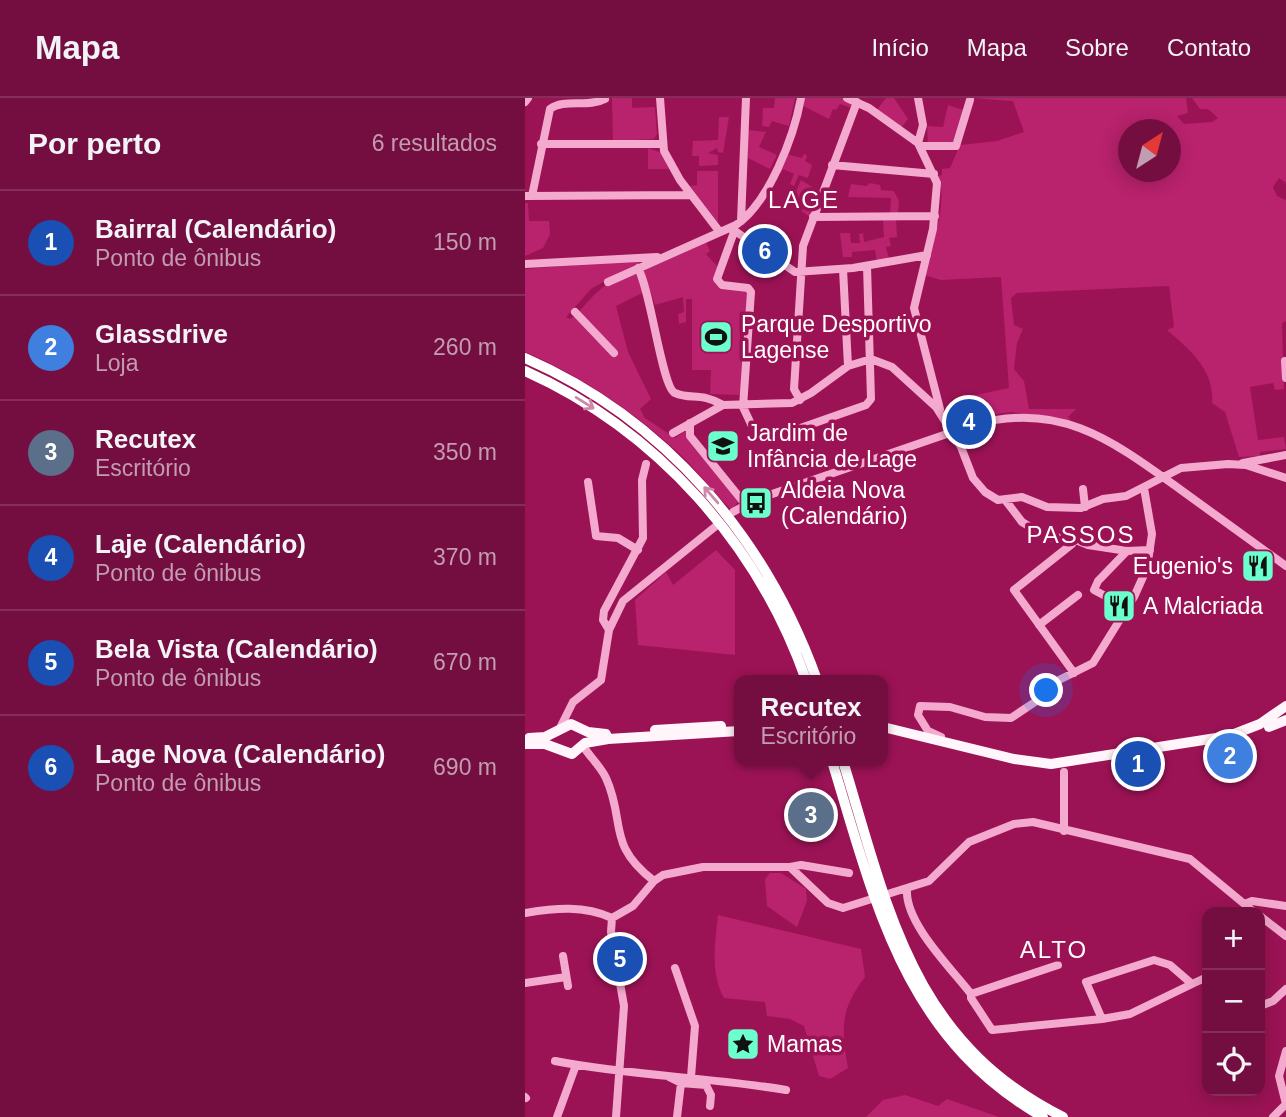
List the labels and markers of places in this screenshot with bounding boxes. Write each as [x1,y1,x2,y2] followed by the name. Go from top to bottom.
[742,225,788,277] pin: 6
[741,311,932,363] place label: Parque Desportivo Lagense
[697,318,735,356] sports icon: Parque Desportivo Lagense
[946,396,992,448] pin: 4
[747,420,917,472] place label: Jardim de Infância de Lage
[704,427,742,465] school or university icon: Jardim de Infância de Lage
[781,477,908,529] place label: Aldeia Nova (Calendário)
[737,484,775,522] bus stop icon: Aldeia Nova (Calendário)
[1239,547,1277,585] restaurant icon: Eugenio's
[1133,553,1233,579] place label: Eugenio's
[1100,587,1138,625] restaurant icon: A Malcriada
[1143,593,1263,619] place label: A Malcriada
[1207,730,1253,782] pin: 2
[1115,738,1161,790] pin: 1
[788,789,834,841] pin: 3
[597,933,643,985] pin: 5
[724,1025,762,1063] place icon: Mamas
[767,1031,842,1057] place label: Mamas

